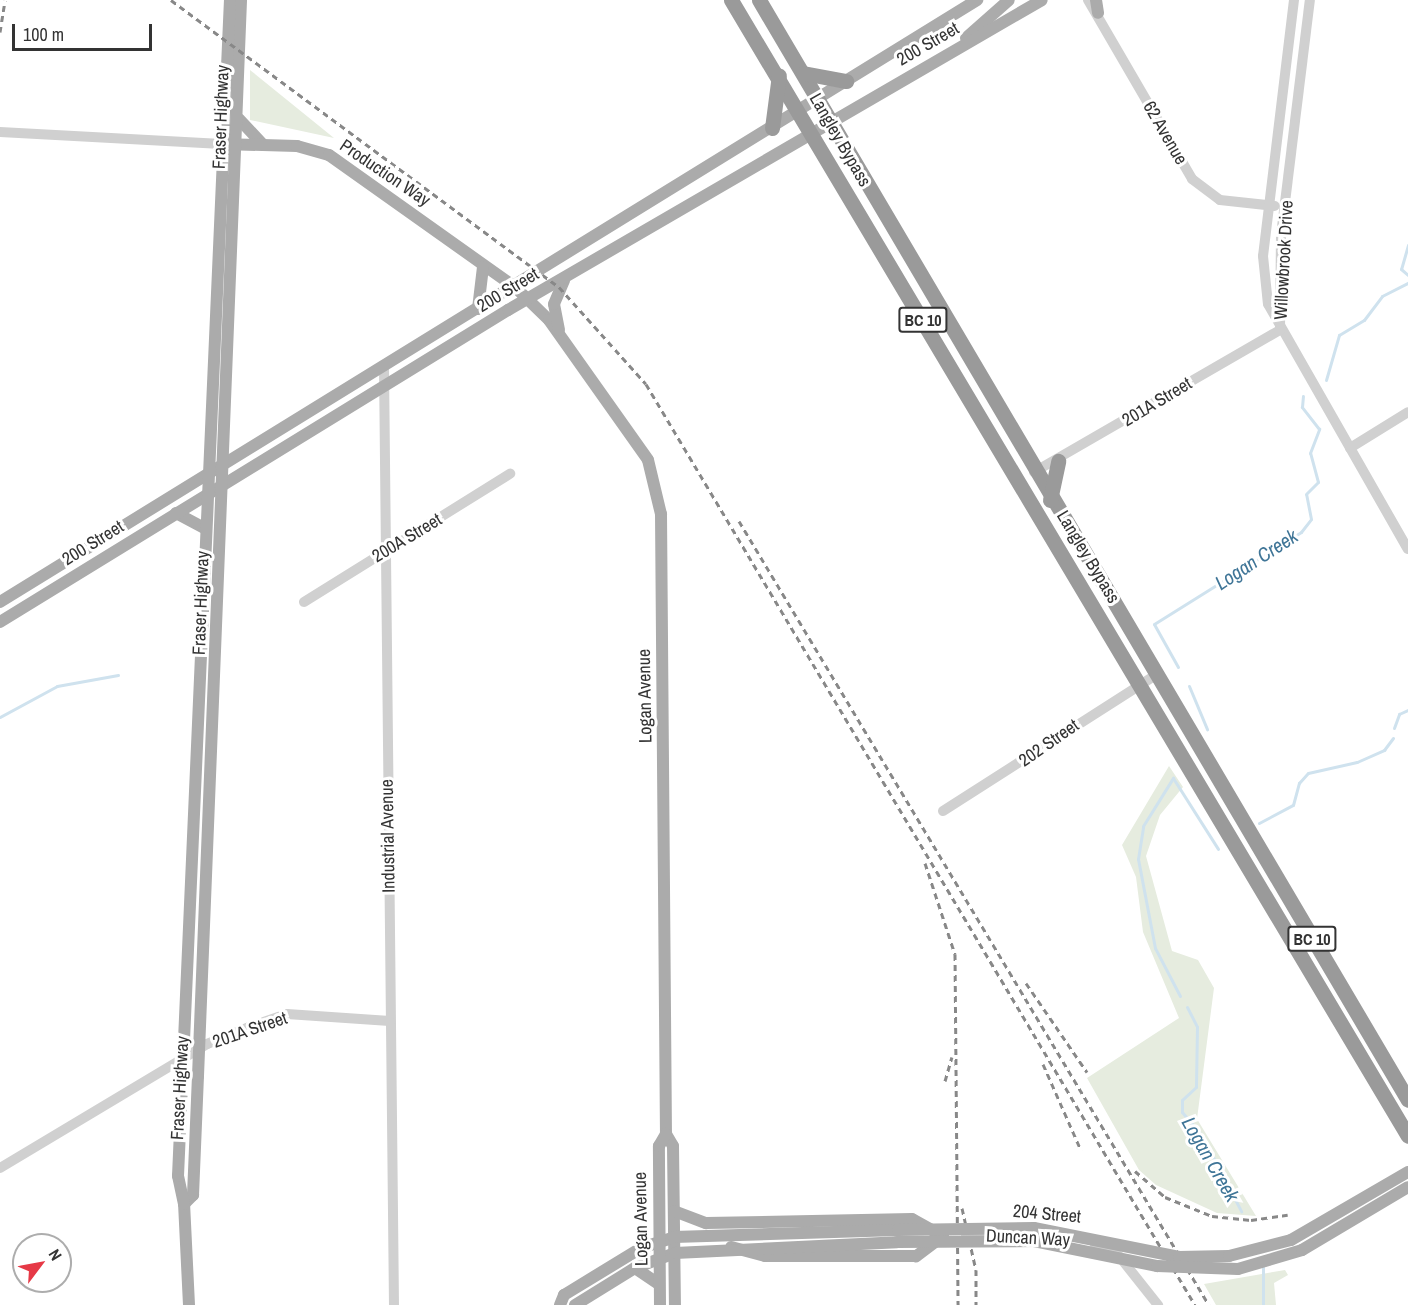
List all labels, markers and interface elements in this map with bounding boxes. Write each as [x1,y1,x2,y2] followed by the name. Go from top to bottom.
[15,12,154,50] scale bar
[893,18,963,70] street label: 200 Street
[23,22,64,47] text: 100 m
[208,65,234,169] street label: Fraser Highway
[805,89,875,191] street label: Langley Bypass
[1138,97,1192,169] street label: 62 Avenue
[336,135,434,211] street label: Production Way
[1270,200,1298,320] street label: Willowbrook Drive
[473,263,543,317] street label: 200 Street
[898,307,948,333] road number: BC 10
[1118,373,1196,431] street label: 201A Street
[1052,507,1124,607] street label: Langley Bypass
[368,509,446,567] street label: 200A Street
[58,516,128,570] street label: 200 Street
[1210,523,1302,595] water label: Logan Creek
[188,551,214,655] street label: Fraser Highway
[633,648,657,744] street label: Logan Avenue
[1015,715,1083,771] street label: 202 Street
[376,779,400,893] street label: Industrial Avenue
[1286,926,1338,952] road number: BC 10
[210,1007,290,1053] street label: 201A Street
[166,1035,194,1141] street label: Fraser Highway
[1177,1112,1245,1206] water label: Logan Creek
[629,1171,653,1267] street label: Logan Avenue
[1012,1200,1082,1228] street label: 204 Street
[986,1225,1070,1251] street label: Duncan Way
[12,1233,72,1293] north arrow
[44,1245,67,1264] text: N

